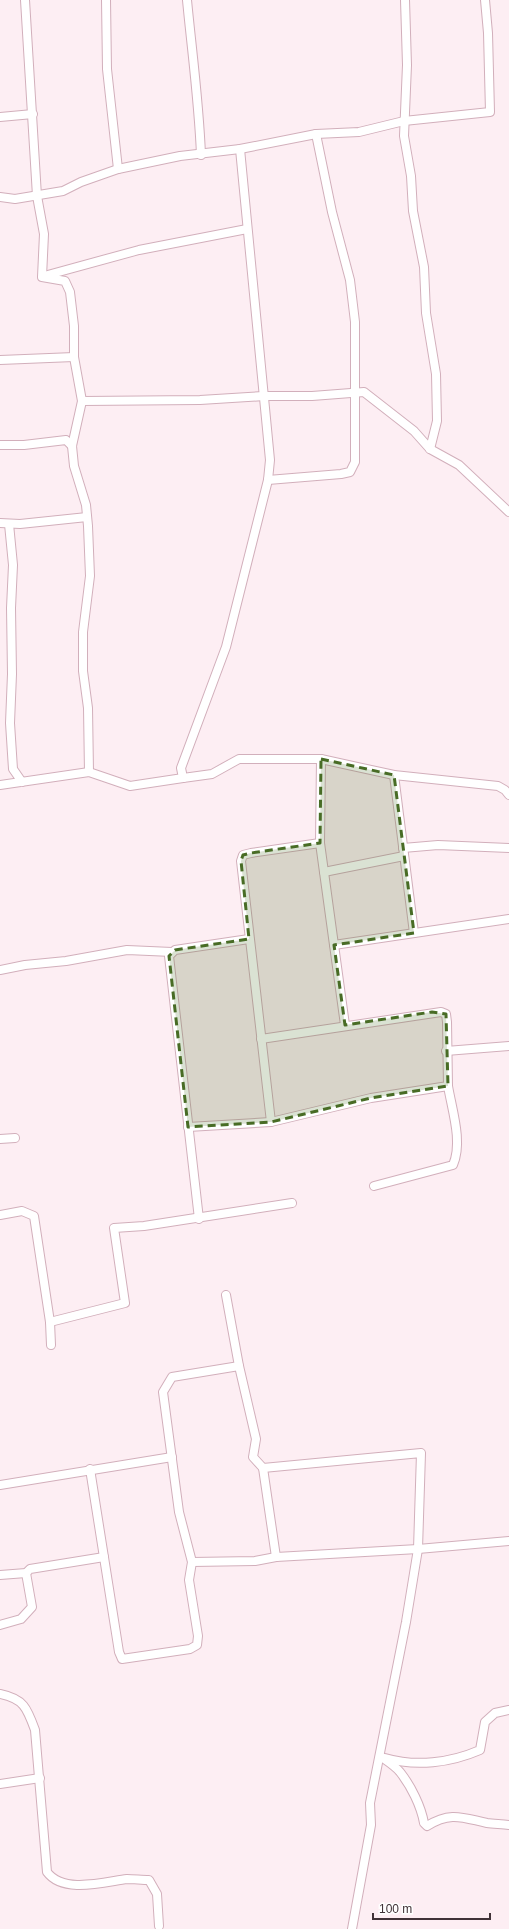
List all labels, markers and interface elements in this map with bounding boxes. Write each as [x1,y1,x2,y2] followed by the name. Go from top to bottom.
[373,1895,490,1921] scale bar
[379,1902,412,1916] text: 100 m

